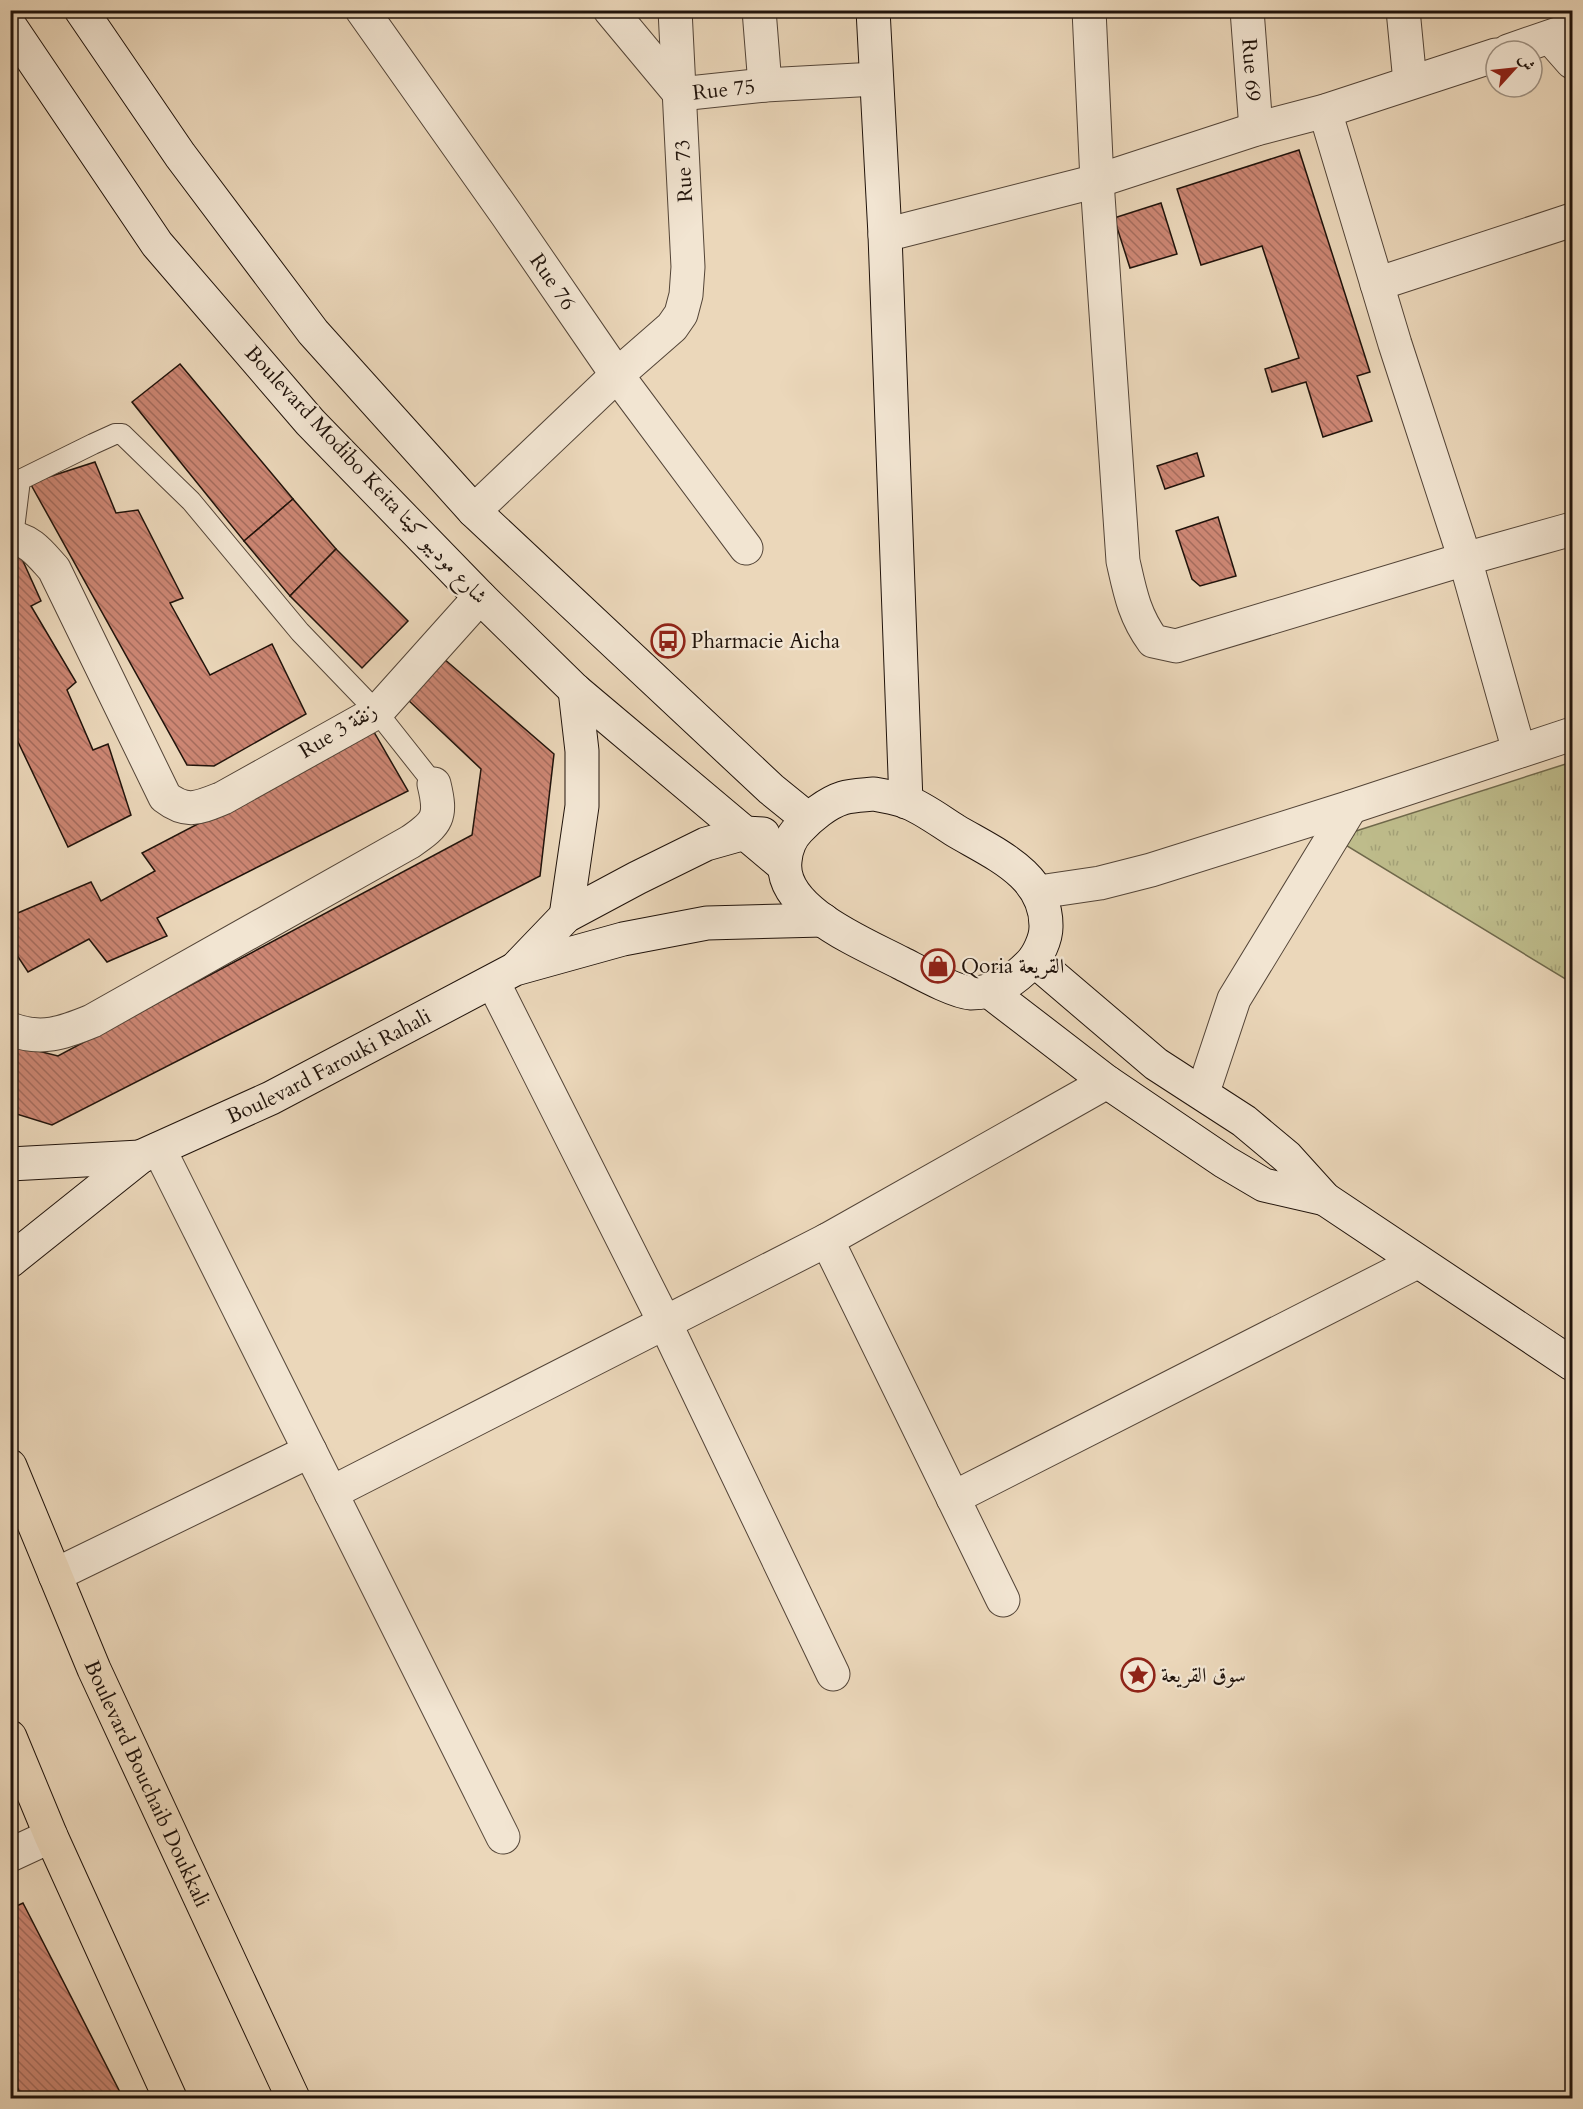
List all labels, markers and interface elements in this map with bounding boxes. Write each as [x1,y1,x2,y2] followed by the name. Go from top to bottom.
[1235,37,1268,102] street label: Rue 69
[1484,39,1544,99] north arrow
[1513,51,1540,75] text: ش
[691,72,757,107] street label: Rue 75
[668,139,700,203] street label: Rue 73
[523,248,583,316] street label: Rue 76
[236,339,494,613] street label: Boulevard Modibo Keita شارع موديبو كيتا
[650,623,686,659] bus stop icon: Pharmacie Aicha
[691,627,840,656] place label: Pharmacie Aicha
[294,696,382,766] street label: Rue 3 زنقة
[920,948,956,984] shop icon: Qoria القريعة
[961,952,1064,981] place label: Qoria القريعة
[222,1002,436,1131] street label: Boulevard Farouki Rahali
[77,1656,217,1912] street label: Boulevard Bouchaib Doukkali
[1120,1657,1156,1693] place icon: سوق القريعة
[1161,1661,1246,1690] place label: سوق القريعة

